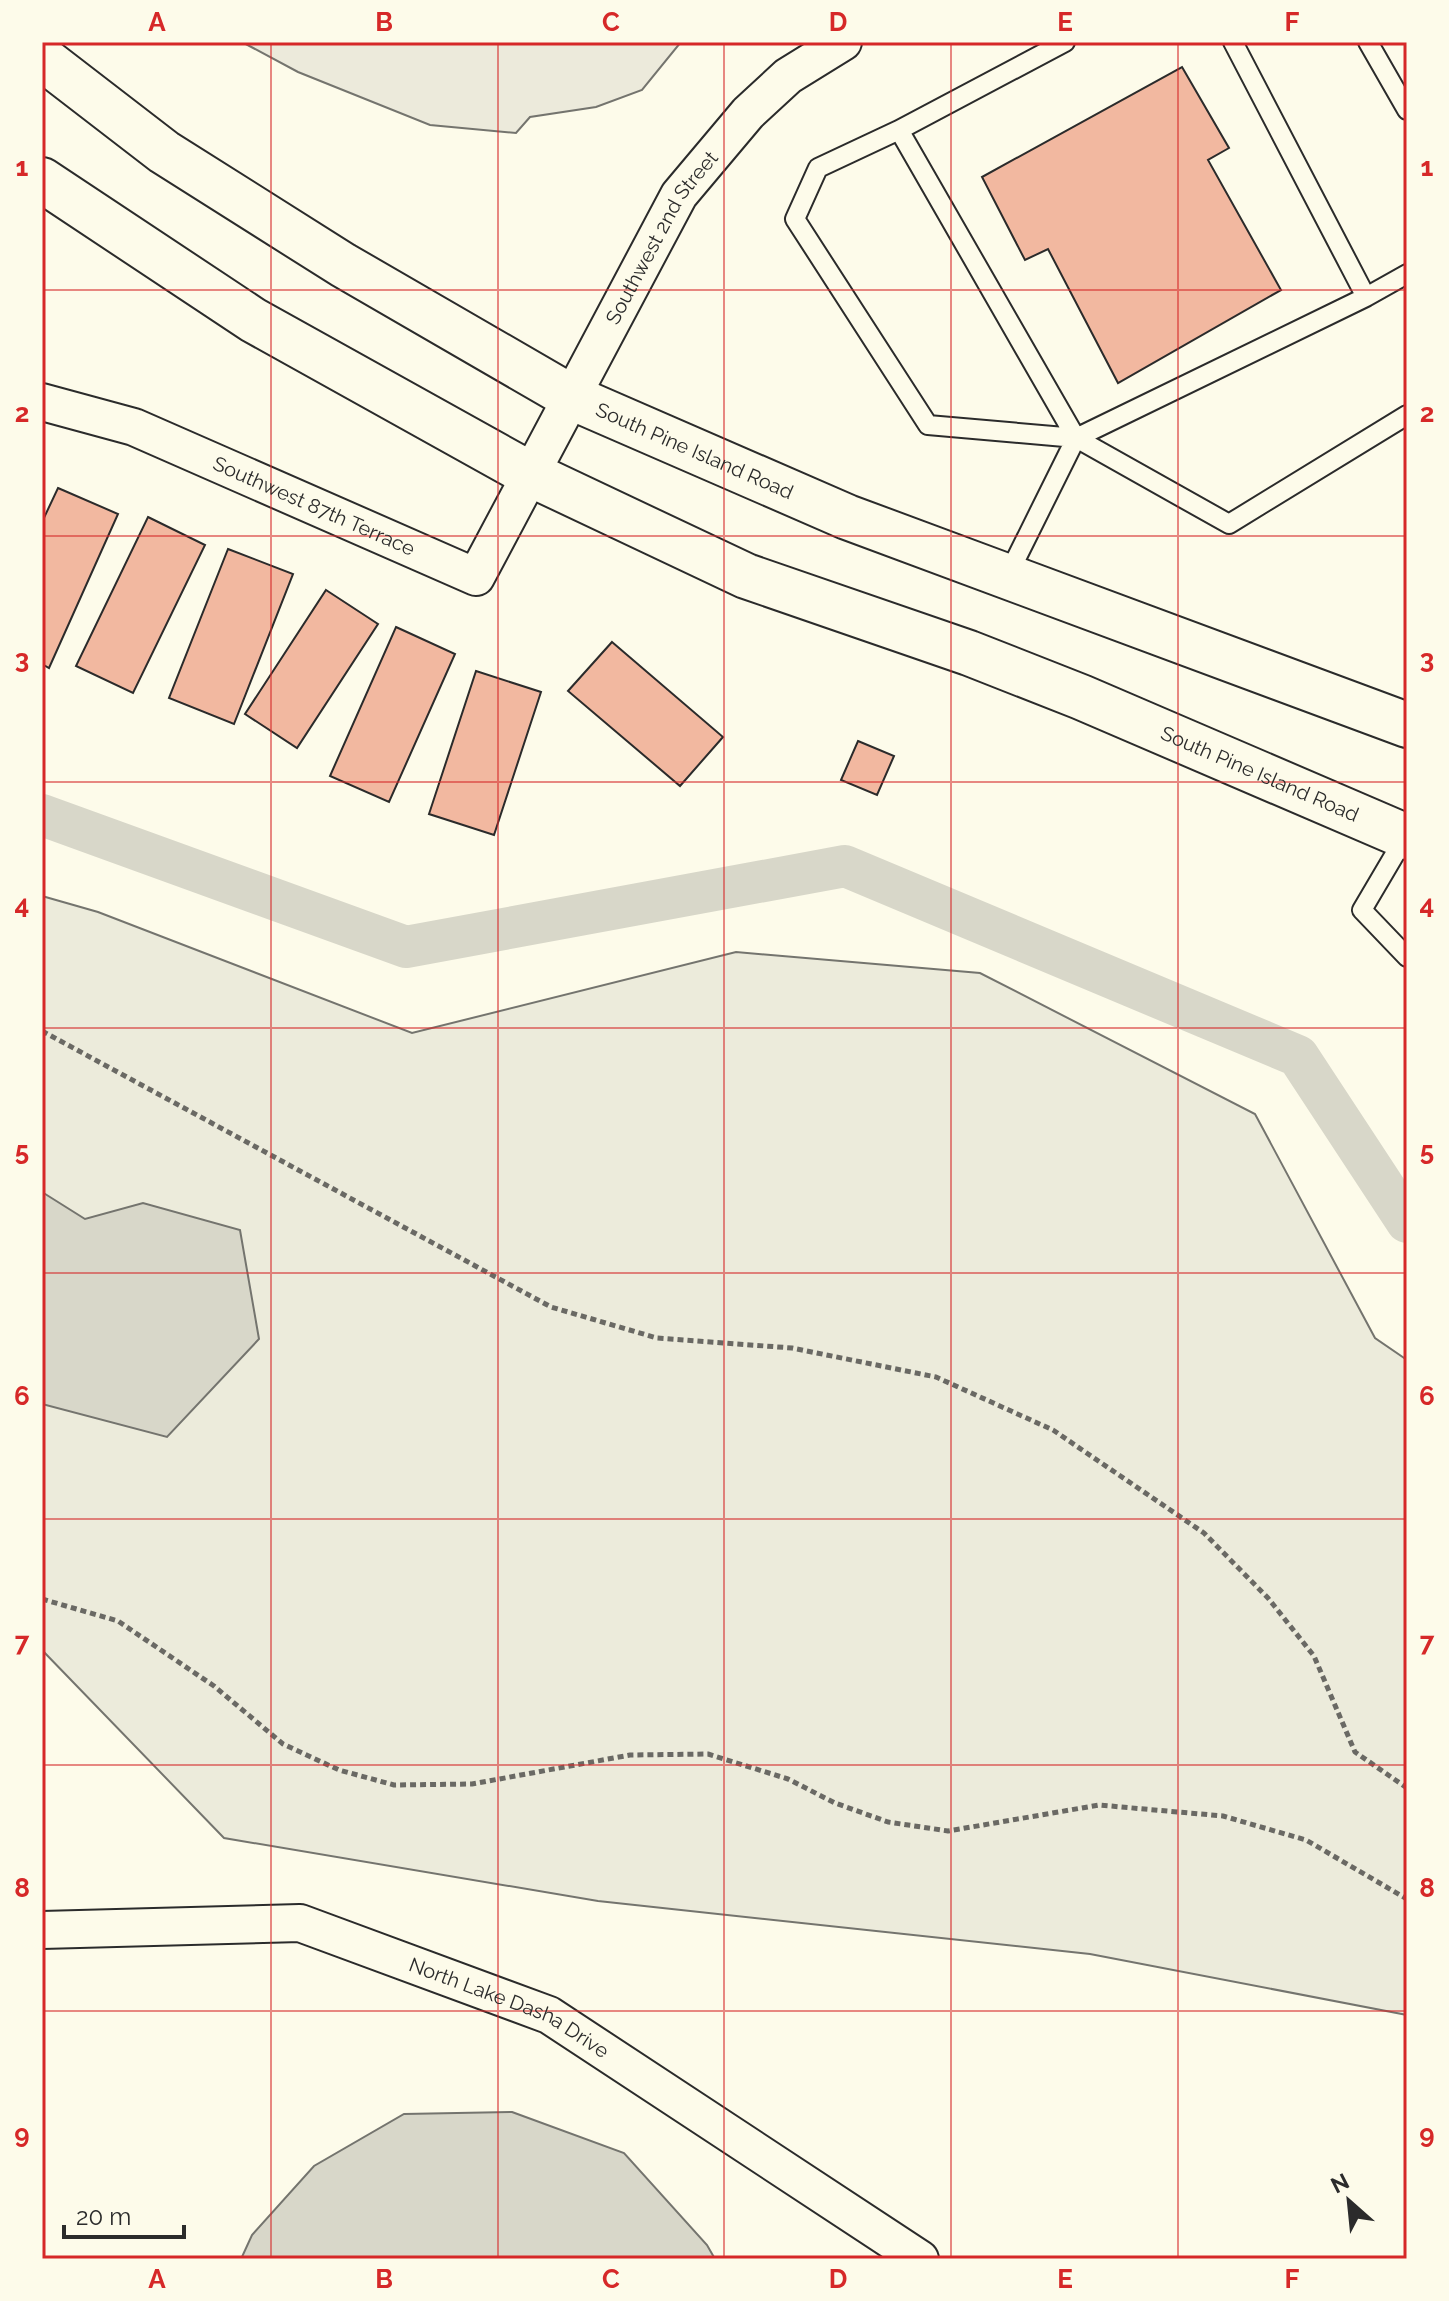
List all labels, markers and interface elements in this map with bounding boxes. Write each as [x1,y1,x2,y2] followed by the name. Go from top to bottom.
[148,7,166,37] text: A
[375,7,393,37] text: B
[602,7,620,37] text: C
[829,7,847,37] text: D
[1057,7,1073,37] text: E
[1285,7,1300,37] text: F
[601,146,723,328] street label: Southwest 2nd Street
[16,152,29,182] text: 1
[1421,152,1434,182] text: 1
[592,397,797,504] street label: South Pine Island Road
[15,398,29,428] text: 2
[1420,398,1434,428] text: 2
[209,451,419,561] street label: Southwest 87th Terrace
[15,644,29,674] text: 3
[1420,644,1434,674] text: 3
[1157,721,1362,827] street label: South Pine Island Road
[15,890,29,920] text: 4
[1420,890,1434,920] text: 4
[15,1136,29,1166] text: 5
[1420,1136,1434,1166] text: 5
[14,1381,30,1411] text: 6
[1419,1381,1435,1411] text: 6
[15,1627,30,1657] text: 7
[1420,1627,1435,1657] text: 7
[14,1873,30,1903] text: 8
[1419,1873,1435,1903] text: 8
[406,1952,614,2063] street label: North Lake Dasha Drive
[14,2119,30,2149] text: 9
[1419,2119,1435,2149] text: 9
[1309,2161,1389,2241] north arrow
[1327,2168,1353,2199] text: N
[64,2189,184,2239] scale bar
[76,2202,131,2231] text: 20 m
[148,2264,166,2294] text: A
[375,2264,393,2294] text: B
[602,2264,620,2294] text: C
[829,2264,847,2294] text: D
[1057,2264,1073,2294] text: E
[1285,2264,1300,2294] text: F

